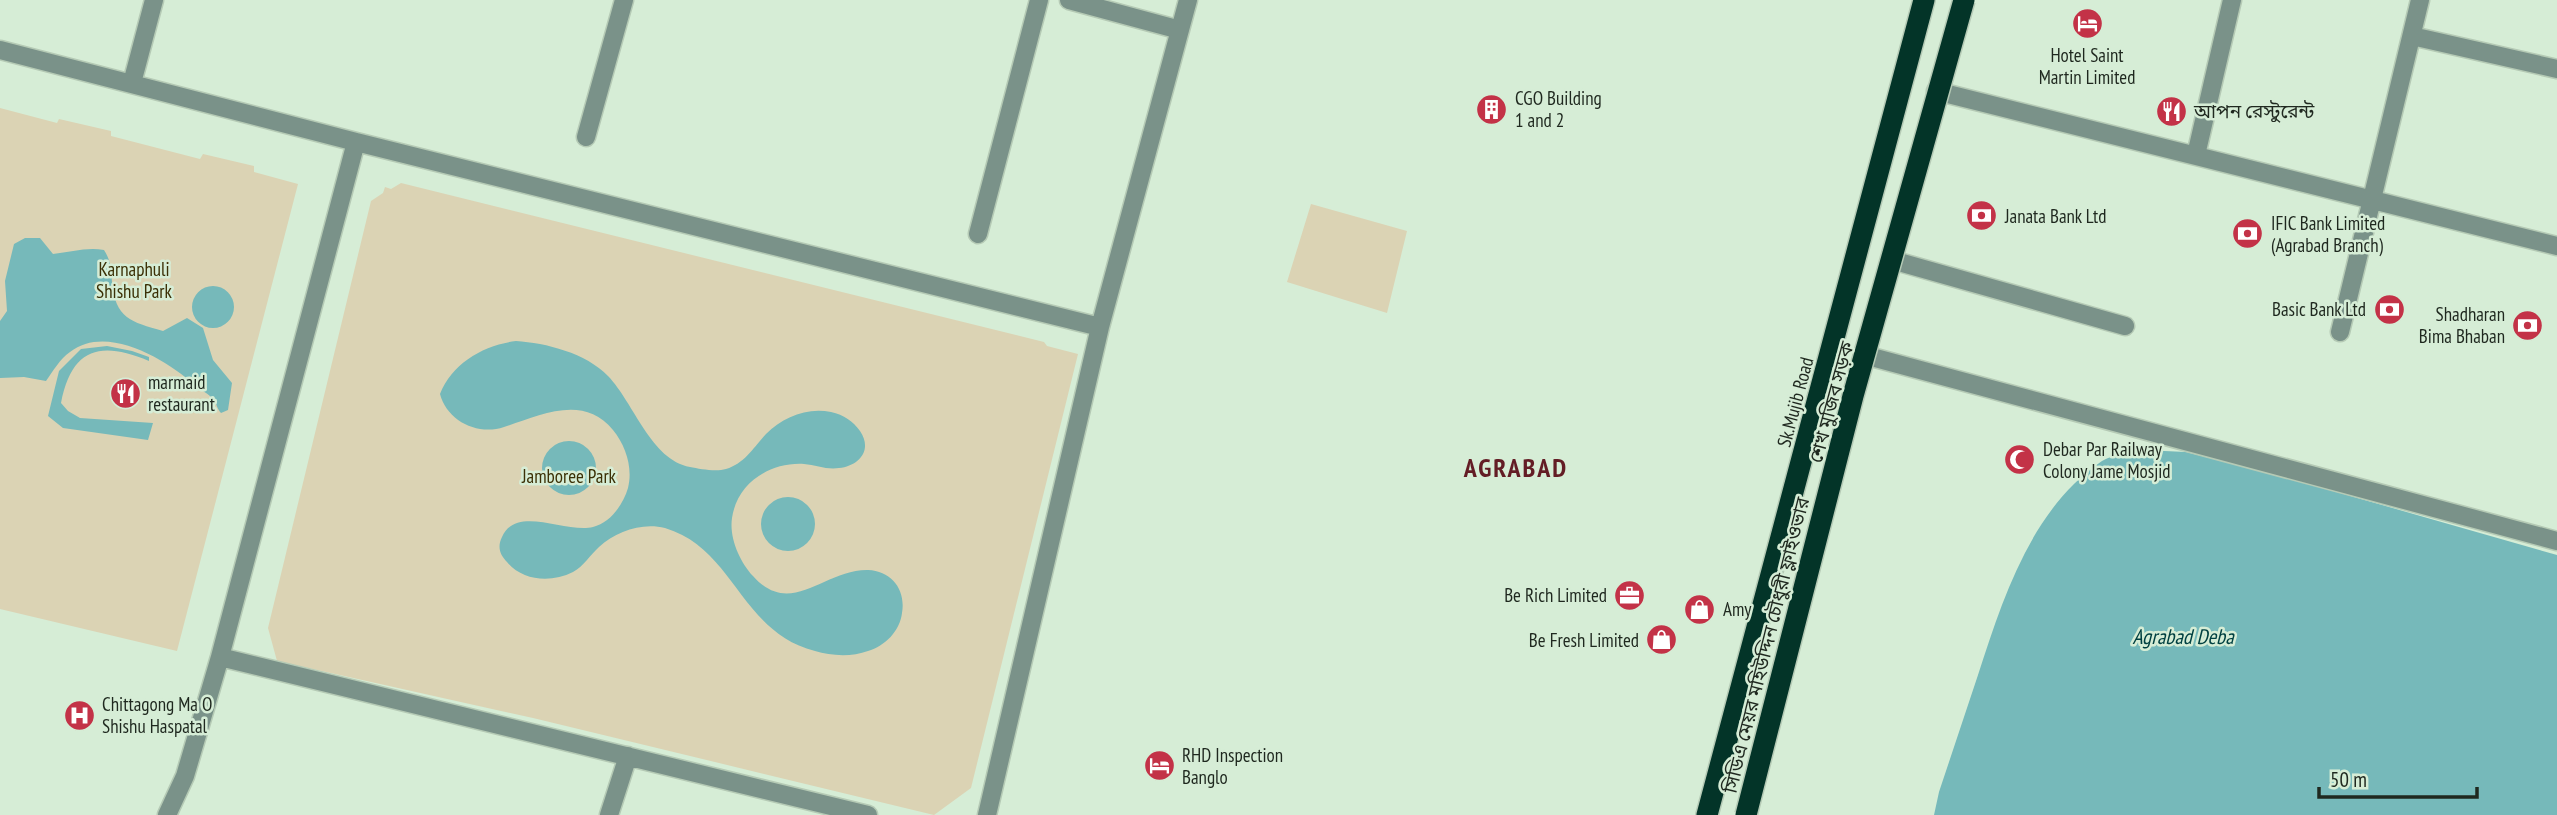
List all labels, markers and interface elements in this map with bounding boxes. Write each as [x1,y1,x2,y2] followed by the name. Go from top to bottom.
[2070,7,2104,41] hotel icon: Hotel Saint Martin Limited
[2039,43,2135,89] place label: Hotel Saint Martin Limited
[1515,86,1602,132] place label: CGO Building 1 and 2
[1475,92,1509,126] building icon: CGO Building 1 and 2
[2154,94,2188,128] restaurant icon: আপন রেস্টুরেন্ট
[2193,99,2315,123] place label: আপন রেস্টুরেন্ট
[1965,199,1999,233] bank icon: Janata Bank Ltd
[2004,204,2106,228] place label: Janata Bank Ltd
[2271,211,2385,257] place label: IFIC Bank Limited (Agrabad Branch)
[2231,217,2265,251] bank icon: IFIC Bank Limited (Agrabad Branch)
[96,257,173,303] park label: Karnaphuli Shishu Park
[2372,292,2406,326] bank icon: Basic Bank Ltd
[2272,297,2366,321] place label: Basic Bank Ltd
[2419,302,2505,348] place label: Shadharan Bima Bhaban
[2511,308,2545,342] bank icon: Shadharan Bima Bhaban
[1803,338,1859,465] street label: শেখ মুজিব সড়ক
[1771,354,1819,450] street label: Sk.Mujib Road
[148,370,216,416] place label: marmaid restaurant
[108,376,142,410] restaurant icon: marmaid restaurant
[2043,437,2171,483] place label: Debar Par Railway Colony Jame Mosjid
[2003,443,2037,477] mosque icon: Debar Par Railway Colony Jame Mosjid
[1463,451,1568,484] district label: AGRABAD
[521,464,617,488] park label: Jamboree Park
[1717,494,1815,796] street label: সিডিএ মেয়র মহিউদ্দিন চৌধুরী ফ্লাইওভার
[1613,578,1647,612] office icon: Be Rich Limited
[1504,583,1607,607] place label: Be Rich Limited
[1683,592,1717,626] shop icon: Amy
[1723,597,1752,621] place label: Amy
[1645,623,1679,657] shop icon: Be Fresh Limited
[2132,623,2235,650] water label: Agrabad Deba
[1529,628,1639,652] place label: Be Fresh Limited
[102,692,212,738] place label: Chittagong Ma O Shishu Haspatal
[62,698,96,732] hospital icon: Chittagong Ma O Shishu Haspatal
[1182,743,1283,789] place label: RHD Inspection Banglo
[1142,749,1176,783] hotel icon: RHD Inspection Banglo
[2319,756,2476,800] scale bar
[2330,766,2367,793] text: 50 m

